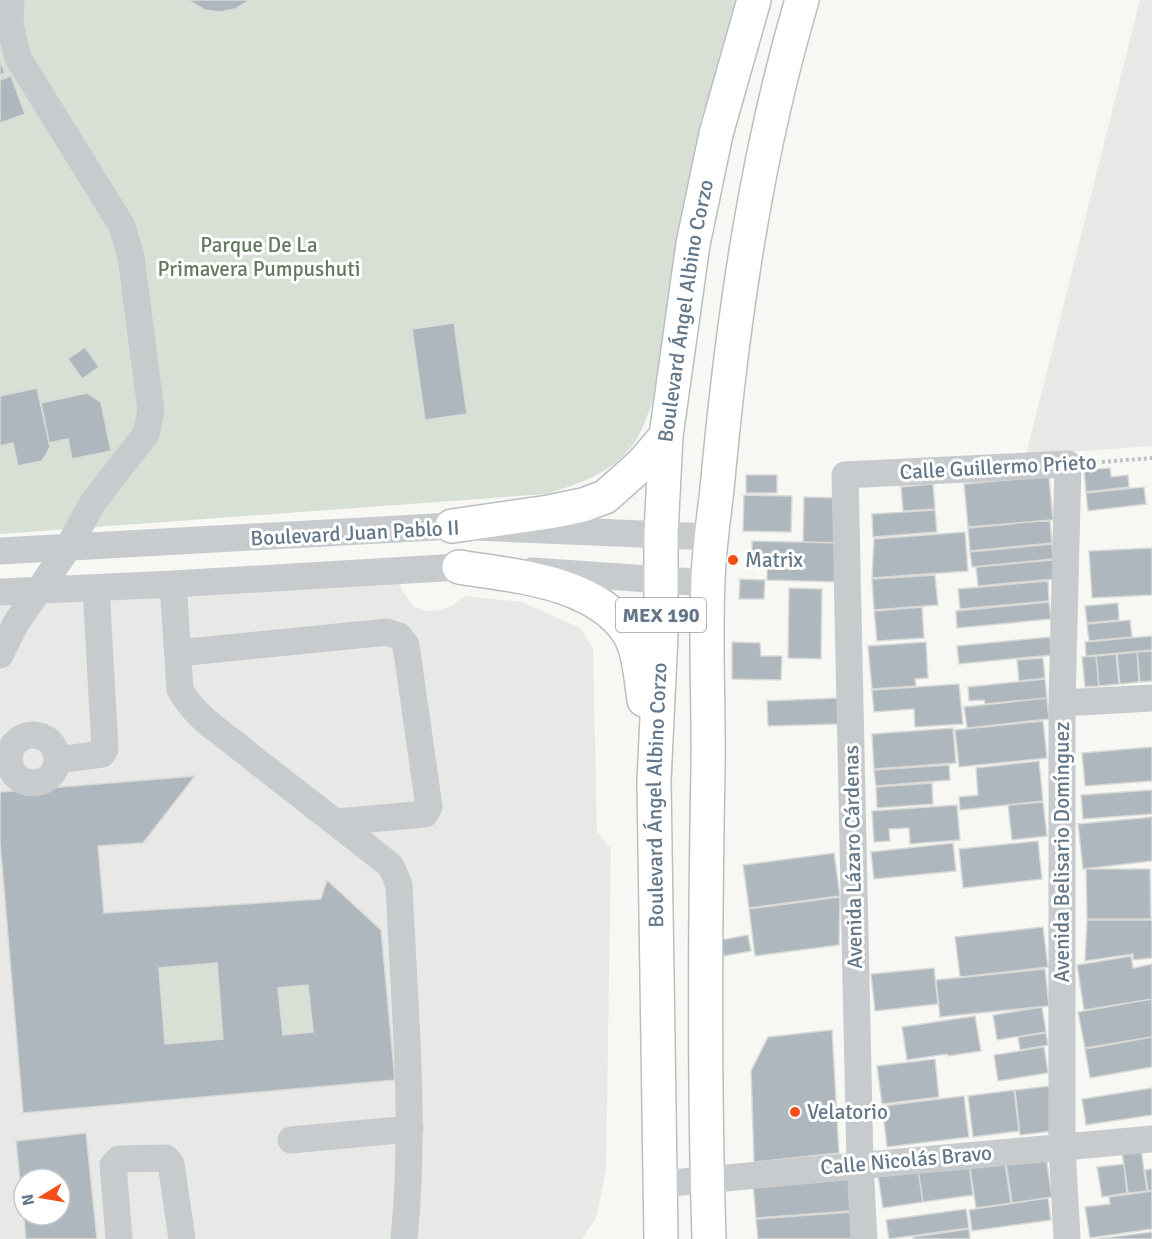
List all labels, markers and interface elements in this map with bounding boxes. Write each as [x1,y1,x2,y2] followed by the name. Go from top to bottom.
[652,177,719,444] street label: Boulevard Ángel Albino Corzo
[158,232,360,282] park label: Parque De La Primavera Pumpushuti
[899,449,1097,485] street label: Calle Guillermo Prieto
[250,515,460,551] street label: Boulevard Juan Pablo II
[745,547,803,573] place label: Matrix
[726,553,740,567] marker: Matrix
[616,598,706,632] road number: MEX 190
[641,662,673,928] street label: Boulevard Ángel Albino Corzo
[1049,722,1075,982] street label: Avenida Belisario Domínguez
[838,745,868,969] street label: Avenida Lázaro Cárdenas
[807,1099,888,1125] place label: Velatorio
[788,1105,802,1119] marker: Velatorio
[819,1140,993,1180] street label: Calle Nicolás Bravo
[12,1167,72,1227] north arrow
[17,1192,39,1207] text: N

